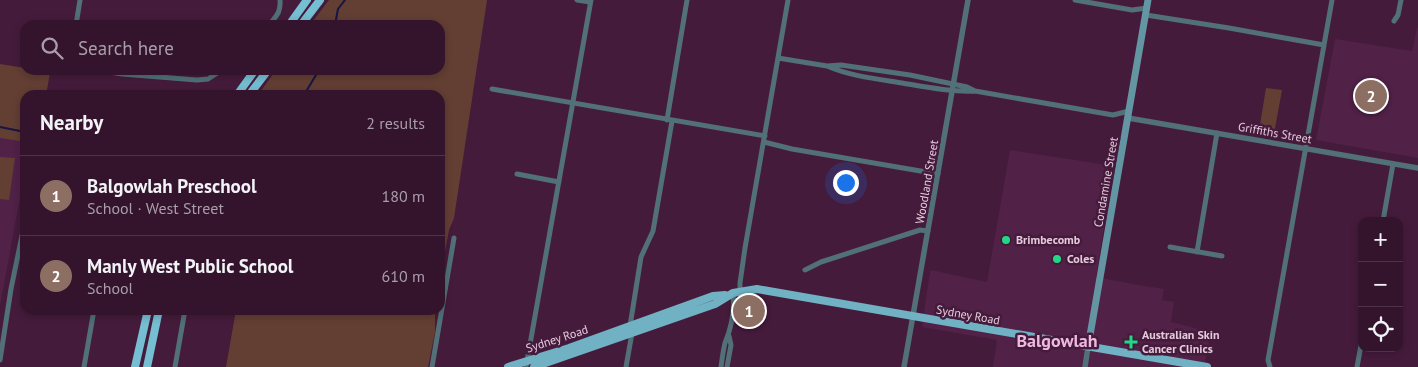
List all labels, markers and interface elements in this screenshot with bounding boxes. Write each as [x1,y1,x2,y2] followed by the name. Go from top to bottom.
[20,20,445,75] search box
[38,34,66,62] icon: search
[78,36,174,60] text: Search here
[1355,77,1387,115] pin: 2
[40,109,103,136] text: Nearby
[366,113,425,133] text: 2 results
[1237,119,1313,146] street label: Griffiths Street
[1090,136,1121,228] street label: Condamine Street
[912,139,941,225] street label: Woodland Street
[833,170,859,196] your location
[87,174,257,198] text: Balgowlah Preschool
[51,186,61,206] text: 1
[382,186,425,206] text: 180 m
[87,198,224,218] text: School · West Street
[1358,217,1403,352] map controls
[1358,217,1403,262] button: +
[1016,232,1081,247] place label: Brimbecomb
[1000,234,1012,246] marker: Brimbecomb
[1067,251,1094,266] place label: Coles
[1051,253,1063,265] marker: Coles
[87,254,293,278] text: Manly West Public School
[1358,262,1403,307] button: −
[51,266,61,286] text: 2
[382,266,425,286] text: 610 m
[87,278,133,298] text: School
[733,292,765,330] pin: 1
[935,302,1001,328] street label: Sydney Road
[1358,307,1403,352] button: locate
[524,321,590,356] street label: Sydney Road
[1142,327,1219,356] place label: Australian Skin Cancer Clinics
[1016,329,1098,352] district label: Balgowlah
[1124,335,1138,349] marker: Australian Skin Cancer Clinics

